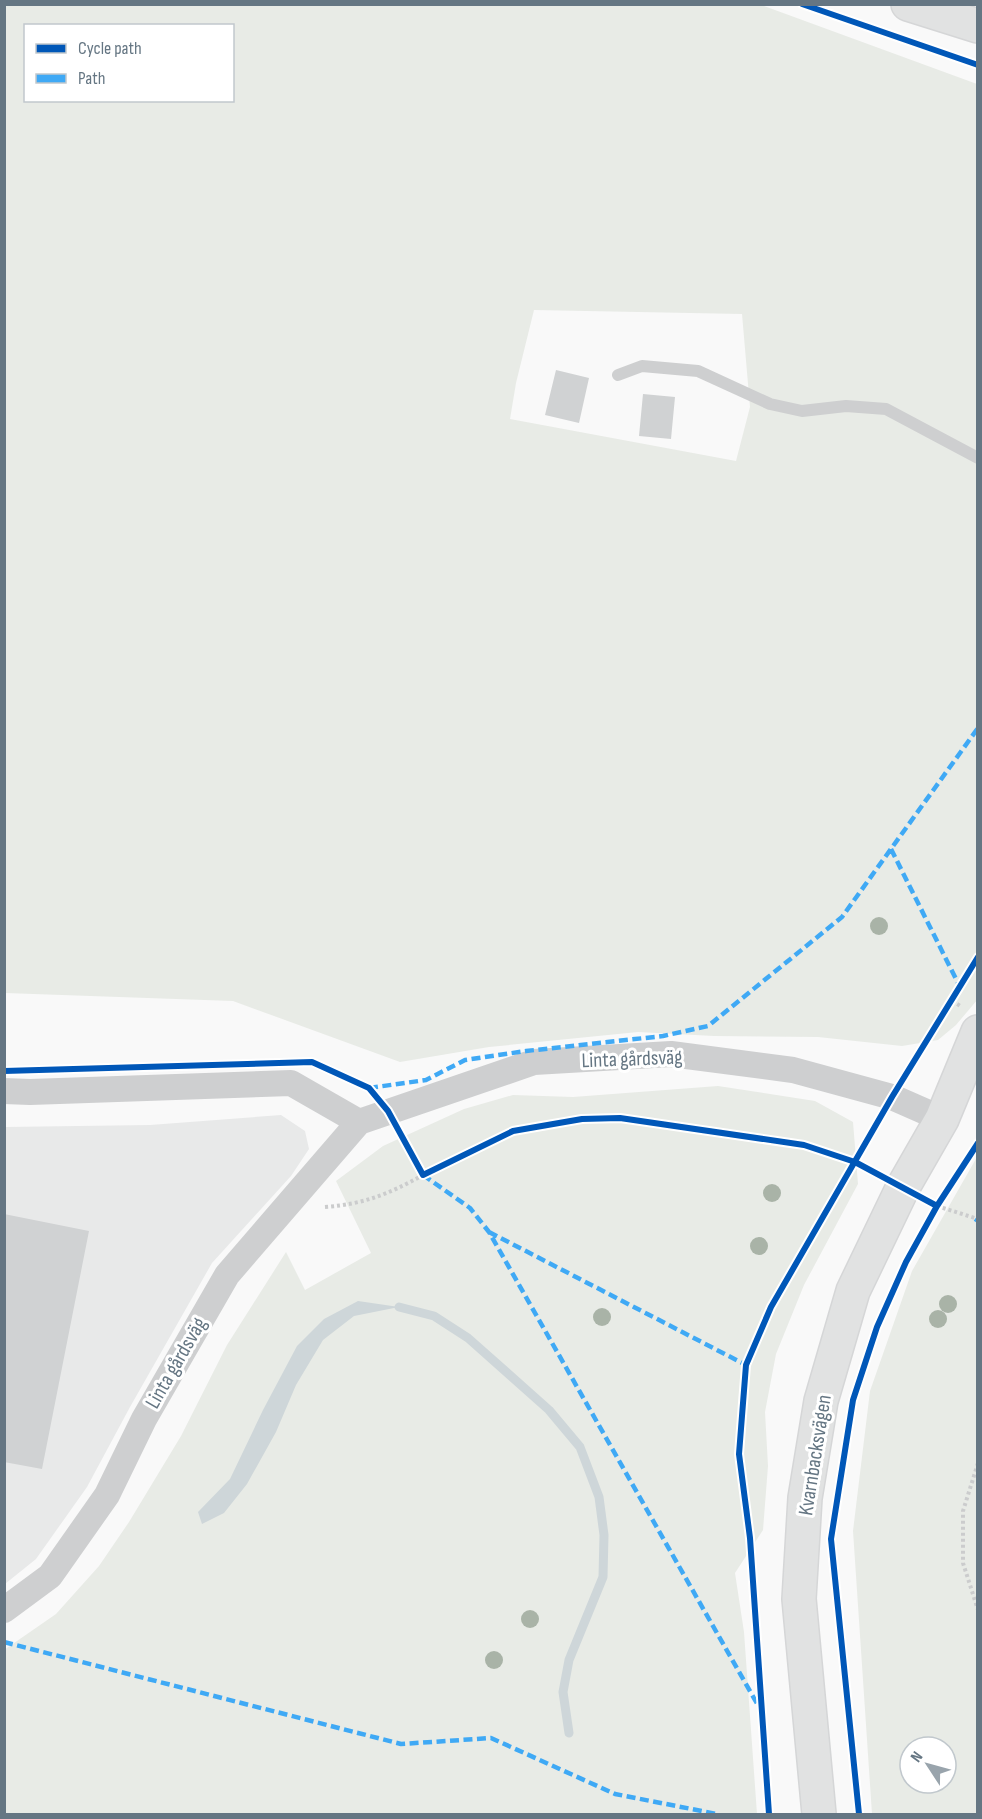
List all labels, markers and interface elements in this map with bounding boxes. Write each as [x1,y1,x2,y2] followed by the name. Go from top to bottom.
[24,24,234,102] legend
[78,38,142,59] text: Cycle path
[78,68,106,89] text: Path
[581,1045,683,1073] street label: Linta gårdsväg
[140,1313,212,1413] street label: Linta gårdsväg
[793,1393,837,1517] street label: Kvarnbacksvägen
[898,1735,958,1795] north arrow
[907,1748,927,1766] text: N

